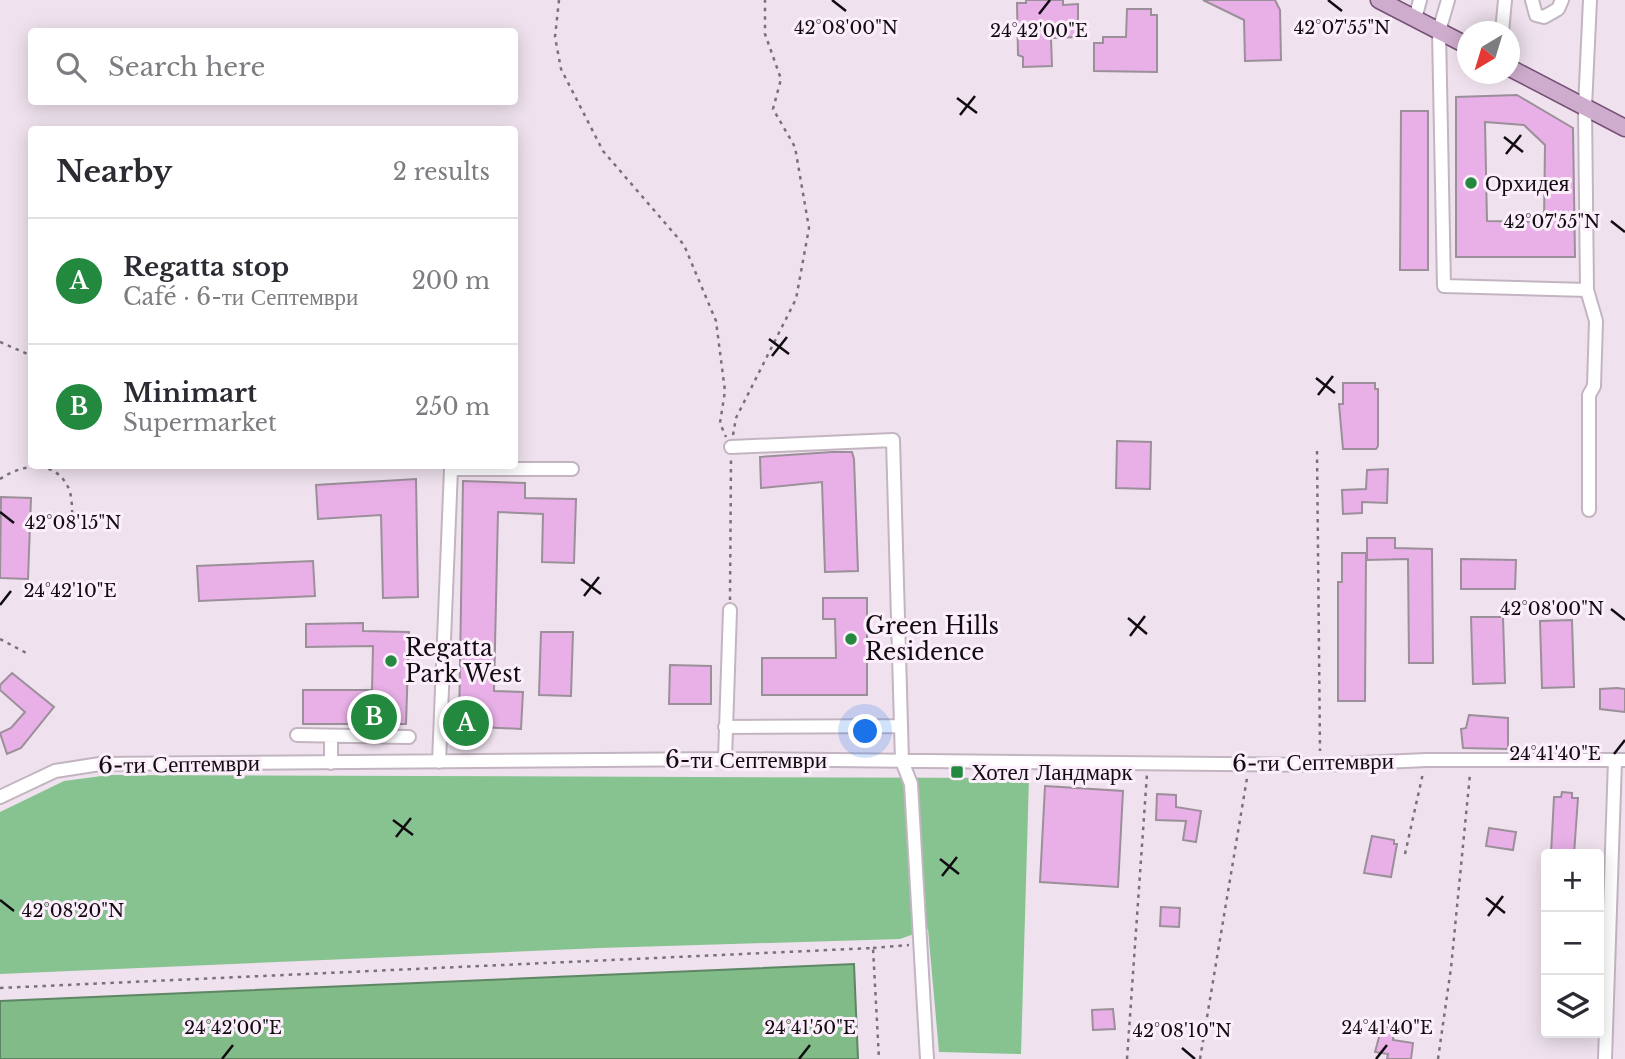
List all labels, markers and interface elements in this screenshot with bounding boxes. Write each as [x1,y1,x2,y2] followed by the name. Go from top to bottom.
[794,17,898,39] text: 42°08'00"N
[1294,17,1390,39] text: 42°07'55"N
[990,20,1088,42] text: 24°42'00"E
[1457,21,1520,84] north arrow
[28,28,518,105] search box
[52,48,90,86] icon: search
[108,51,265,83] text: Search here
[56,153,172,190] text: Nearby
[393,158,490,186] text: 2 results
[1485,169,1570,197] place label: Орхидея
[1463,175,1479,191] marker: Орхидея
[1504,211,1600,233] text: 42°07'55"N
[123,251,289,283] text: Regatta stop
[70,267,88,295] text: A
[412,267,490,295] text: 200 m
[123,283,358,311] text: Café · 6-ти Септември
[123,377,257,409] text: Minimart
[70,393,88,421] text: B
[415,393,490,421] text: 250 m
[123,409,277,437] text: Supermarket
[25,512,121,534] text: 42°08'15"N
[24,580,116,602] text: 24°42'10"E
[1500,598,1604,620] text: 42°08'00"N
[865,612,999,666] place label: Green Hills Residence
[843,631,859,647] marker: Green Hills Residence
[405,634,522,688] place label: Regatta Park West
[383,653,399,669] marker: Regatta Park West
[351,691,397,743] pin: B
[443,697,489,749] pin: A
[848,714,882,748] your location
[1509,743,1601,765] text: 24°41'40"E
[665,746,827,774] street label: 6-ти Септември
[1232,747,1394,777] street label: 6-ти Септември
[98,749,260,779] street label: 6-ти Септември
[971,758,1134,786] place label: Хотел Ландмарк
[949,764,965,780] marker: Хотел Ландмарк
[1541,849,1604,1038] map controls
[1541,849,1604,912] button: +
[22,900,124,922] text: 42°08'20"N
[1541,912,1604,975] button: −
[1541,975,1604,1038] button: layers
[184,1017,282,1039] text: 24°42'00"E
[764,1017,856,1039] text: 24°41'50"E
[1341,1017,1433,1039] text: 24°41'40"E
[1132,1020,1232,1042] text: 42°08'10"N

